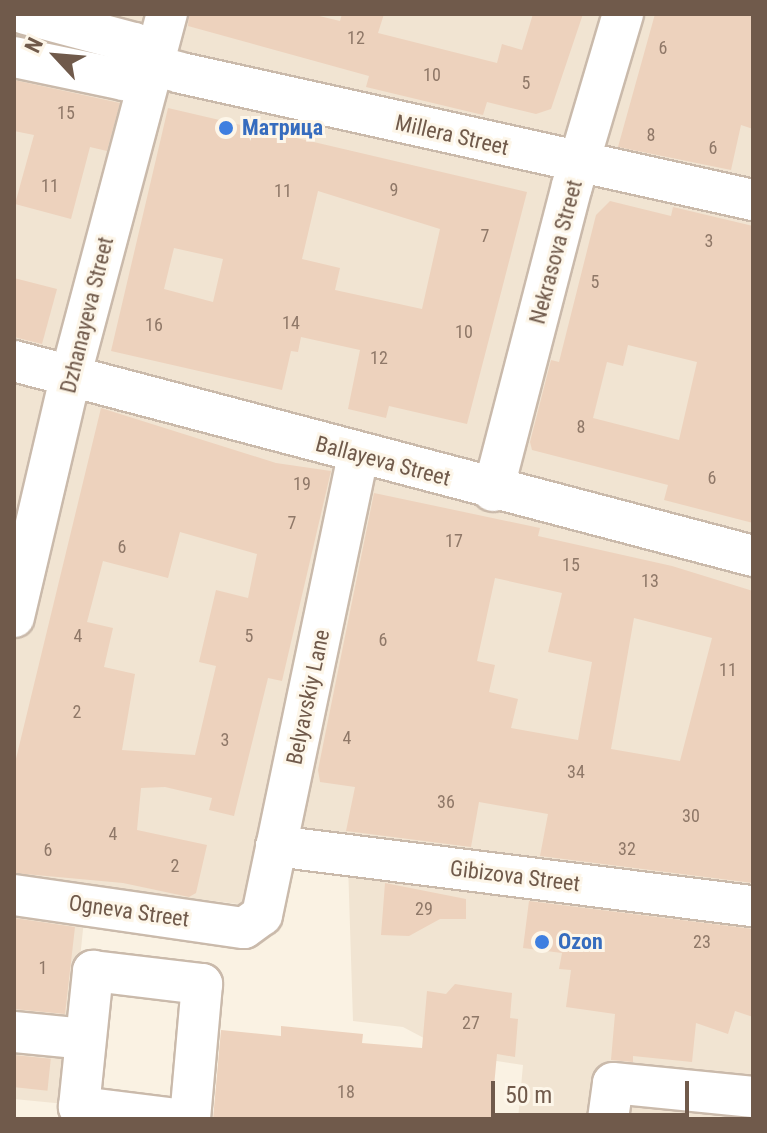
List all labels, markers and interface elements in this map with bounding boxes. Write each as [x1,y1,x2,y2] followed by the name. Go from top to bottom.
[16,16,96,96] north arrow
[347,27,365,49] house number: 12
[20,34,48,57] text: N
[659,37,667,59] house number: 6
[423,64,441,86] house number: 10
[522,72,530,94] house number: 5
[57,102,75,124] house number: 15
[393,109,511,161] street label: Millera Street
[242,115,323,141] place label: Матрица
[217,119,235,137] marker: Матрица
[647,124,655,146] house number: 8
[709,137,717,159] house number: 6
[41,175,59,197] house number: 11
[524,177,588,327] street label: Nekrasova Street
[390,179,398,201] house number: 9
[274,180,292,202] house number: 11
[481,225,489,247] house number: 7
[705,230,713,252] house number: 3
[55,234,119,396] street label: Dzhanayeva Street
[591,271,599,293] house number: 5
[282,312,300,334] house number: 14
[145,314,163,336] house number: 16
[455,321,473,343] house number: 10
[370,347,388,369] house number: 12
[577,416,585,438] house number: 8
[313,430,453,492] street label: Ballayeva Street
[708,467,716,489] house number: 6
[293,473,311,495] house number: 19
[288,512,296,534] house number: 7
[445,530,463,552] house number: 17
[118,536,126,558] house number: 6
[562,554,580,576] house number: 15
[641,570,659,592] house number: 13
[74,625,82,647] house number: 4
[245,625,253,647] house number: 5
[281,627,335,767] street label: Belyavskiy Lane
[379,629,387,651] house number: 6
[719,659,737,681] house number: 11
[73,701,81,723] house number: 2
[343,727,351,749] house number: 4
[221,729,229,751] house number: 3
[567,761,585,783] house number: 34
[437,791,455,813] house number: 36
[682,805,700,827] house number: 30
[109,823,117,845] house number: 4
[618,838,636,860] house number: 32
[44,839,52,861] house number: 6
[171,855,179,877] house number: 2
[449,855,581,897] street label: Gibizova Street
[67,889,191,933] street label: Ogneva Street
[415,898,433,920] house number: 29
[558,929,603,955] place label: Ozon
[693,931,711,953] house number: 23
[533,933,551,951] marker: Ozon
[39,957,47,979] house number: 1
[462,1012,480,1034] house number: 27
[495,1065,693,1115] scale bar
[337,1081,355,1103] house number: 18
[505,1081,552,1109] text: 50 m

